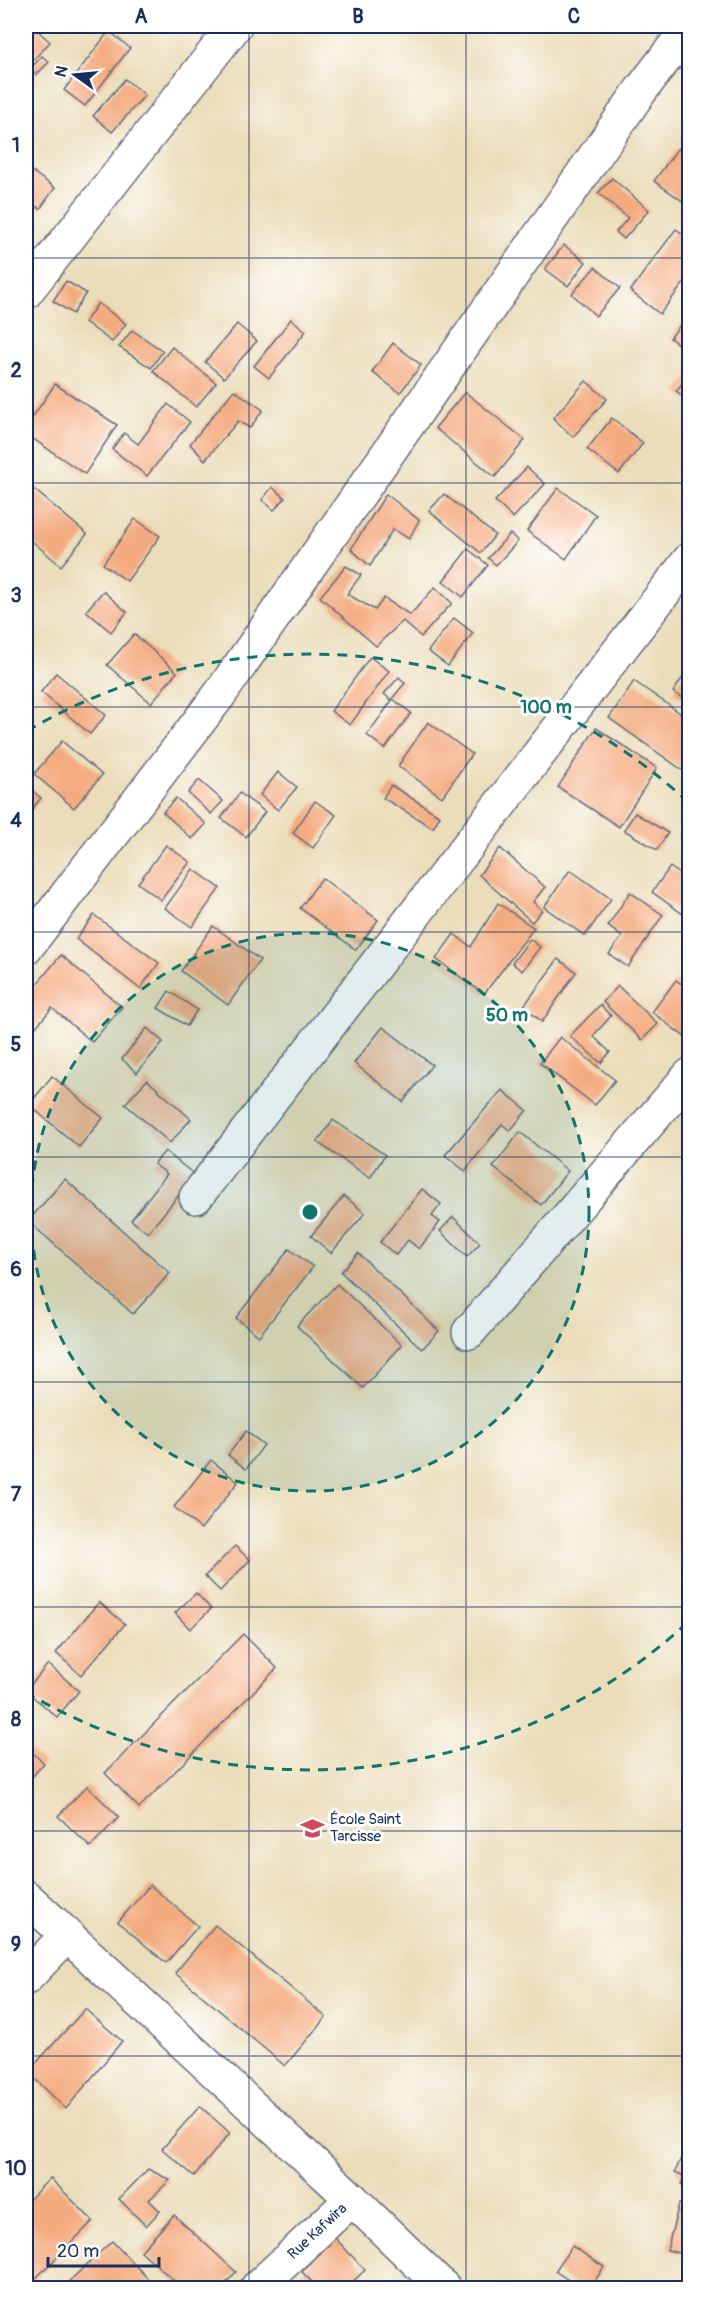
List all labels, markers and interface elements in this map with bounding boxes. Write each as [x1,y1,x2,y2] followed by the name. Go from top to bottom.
[135,4,148,29] text: A
[352,4,364,29] text: B
[568,4,580,29] text: C
[45,45,105,105] north arrow
[50,63,73,79] text: N
[12,133,20,158] text: 1
[10,358,22,383] text: 2
[10,583,22,608] text: 3
[520,696,572,719] text: 100 m
[10,808,22,833] text: 4
[486,1004,528,1027] text: 50 m
[11,1032,22,1057] text: 5
[300,1202,320,1222] centre of rings
[10,1257,22,1282] text: 6
[11,1482,22,1507] text: 7
[11,1707,21,1732] text: 8
[330,1810,402,1846] place label: École Saint Tarcisse
[299,1815,325,1841] school or university icon: École Saint Tarcisse
[11,1932,21,1957] text: 9
[5,2156,27,2181] text: 10
[284,2199,351,2264] street label: Rue Kafwira
[48,2230,159,2268] scale bar
[57,2240,99,2263] text: 20 m

